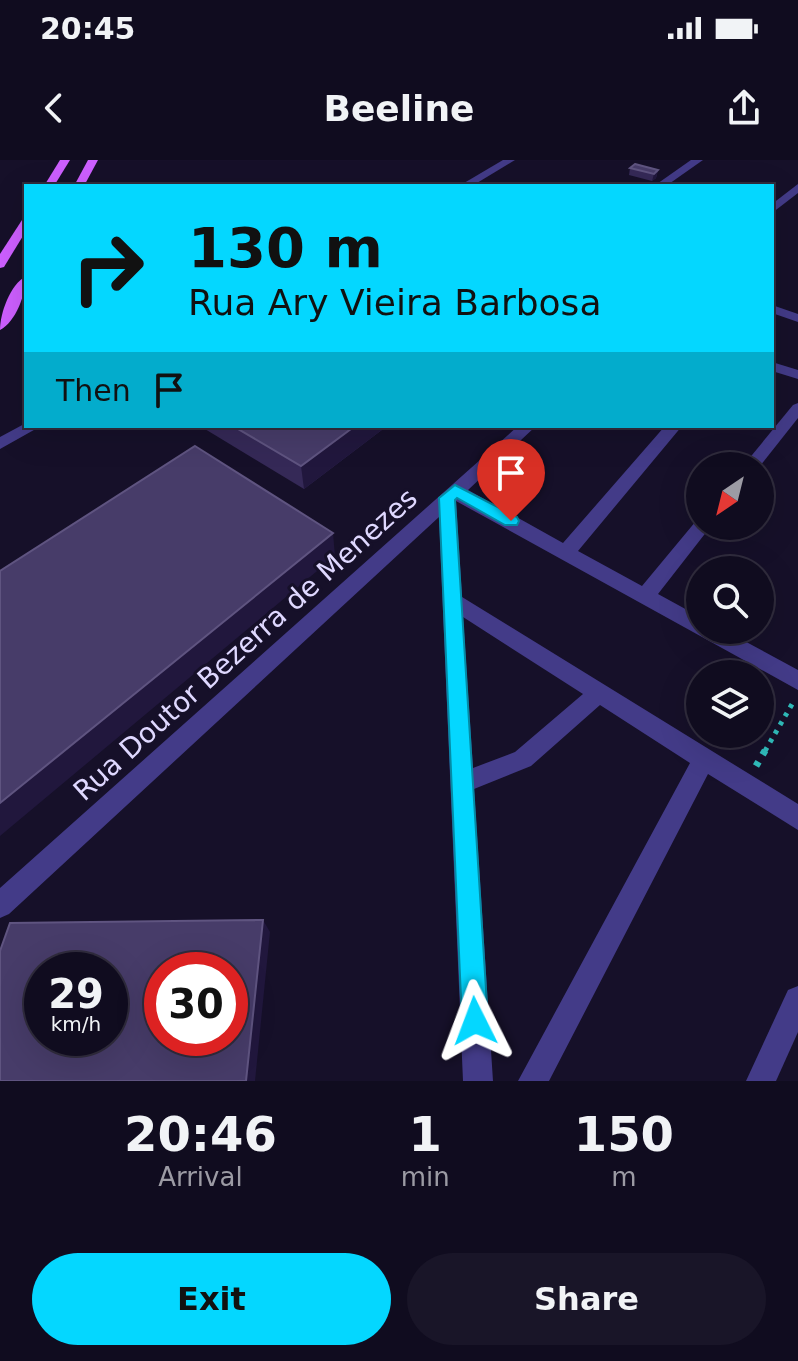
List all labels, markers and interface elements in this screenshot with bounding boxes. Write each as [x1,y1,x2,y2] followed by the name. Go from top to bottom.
[40,11,136,46] text: 20:45
[32,86,76,130] icon: back
[722,86,766,130] icon: share
[324,88,475,129] text: Beeline
[188,215,383,280] text: 130 m
[56,216,160,320] icon: right
[188,282,601,323] text: Rua Ary Vieira Barbosa
[147,368,191,412] icon: arrive
[56,373,131,408] text: Then
[477,439,545,521] pin
[489,451,533,495] icon: arrive
[686,452,774,540] north arrow
[686,452,774,748] map controls
[67,481,424,807] street label: Rua Doutor Bezerra de Menezes
[686,556,774,644] button: search
[686,660,774,748] button: layers
[144,952,248,1056] speed limit sign: 30
[48,971,104,1017] text: 29
[433,979,517,1063] position arrow
[51,1012,101,1036] text: km/h
[124,1106,277,1162] text: 20:46
[409,1106,442,1162] text: 1
[574,1106,674,1162] text: 150
[158,1162,243,1192] text: Arrival
[401,1162,450,1192] text: min
[611,1162,637,1192] text: m
[32,1253,391,1345] button: Exit
[407,1253,766,1345] button: Share

